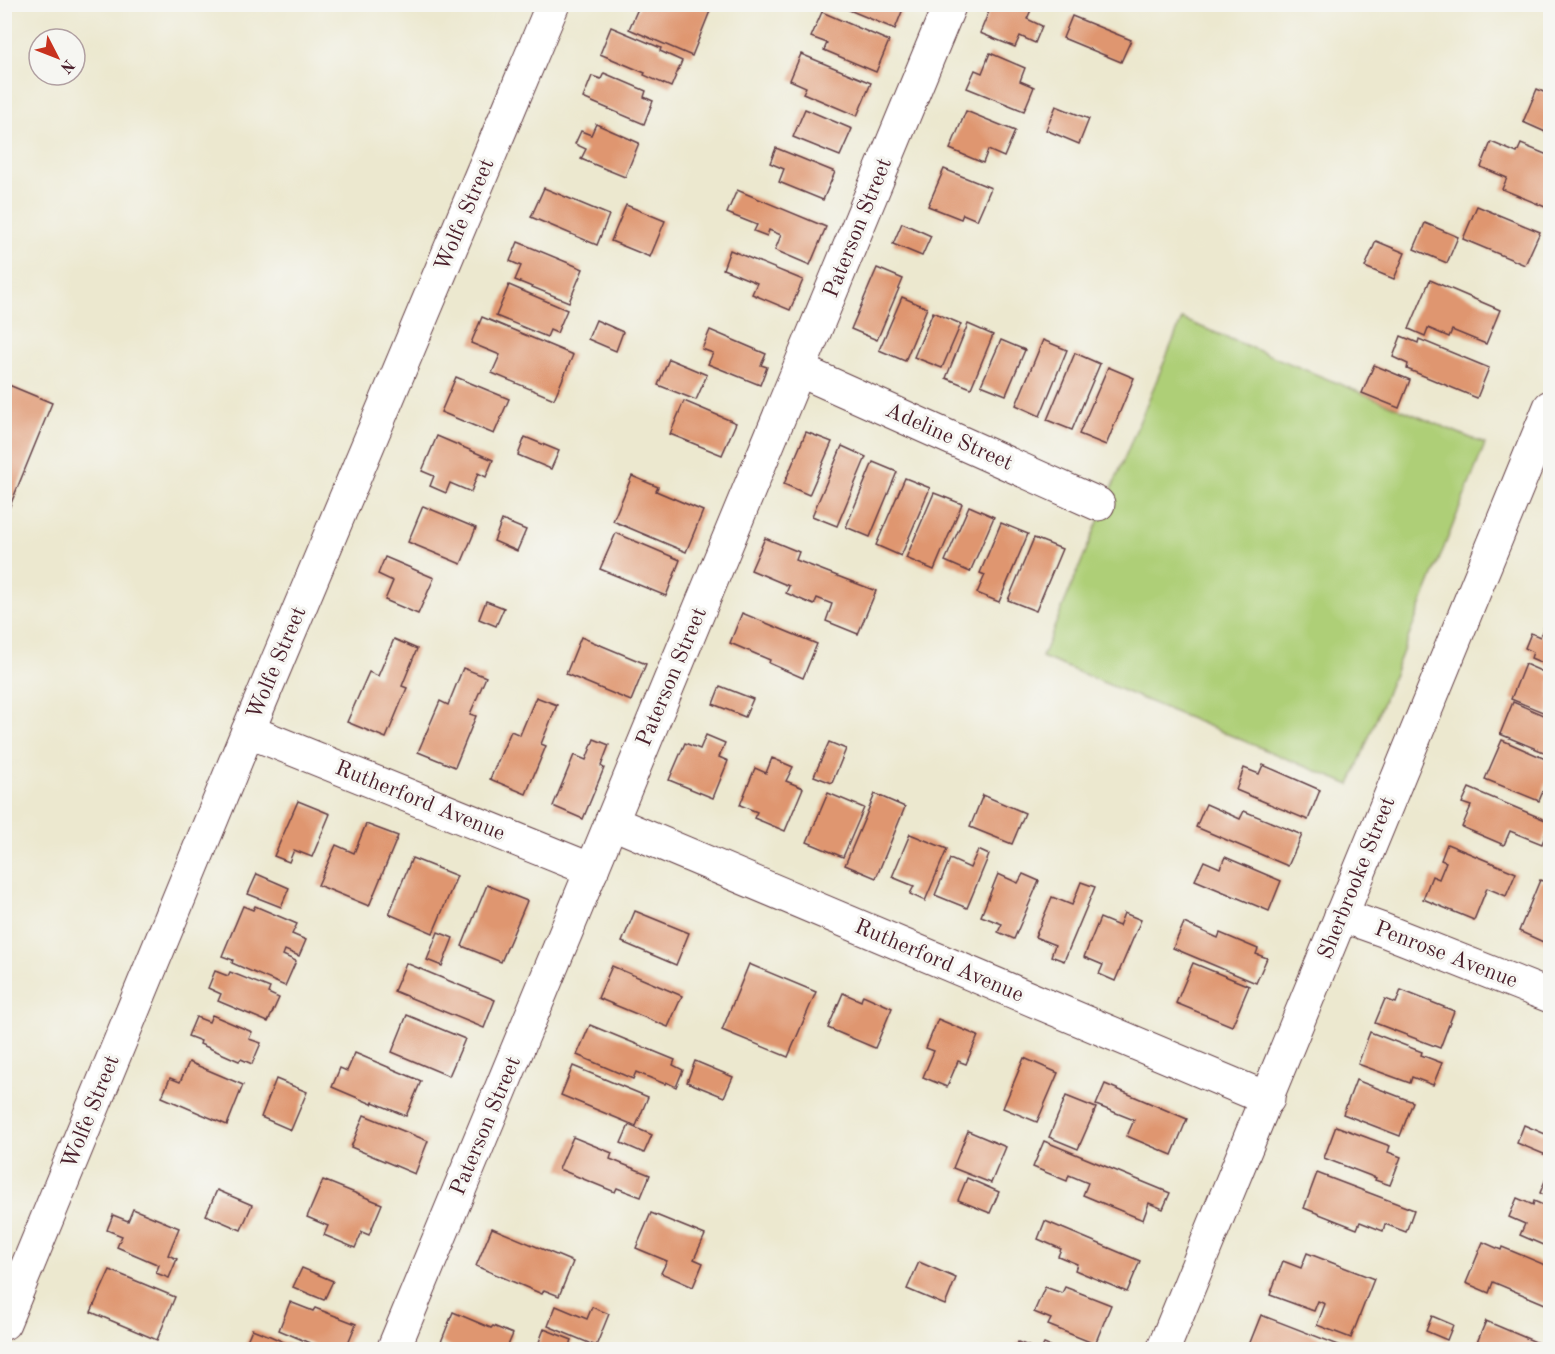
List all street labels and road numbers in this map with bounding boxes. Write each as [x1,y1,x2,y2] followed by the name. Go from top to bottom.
[431,155,499,275] street label: Wolfe Street
[820,155,896,301] street label: Paterson Street
[882,399,1016,475] street label: Adeline Street
[243,603,311,723] street label: Wolfe Street
[633,604,711,750] street label: Paterson Street
[332,757,508,845] street label: Rutherford Avenue
[1314,794,1400,962] street label: Sherbrooke Street
[851,916,1027,1006] street label: Rutherford Avenue
[1371,918,1521,992] street label: Penrose Avenue
[58,1052,124,1172] street label: Wolfe Street
[447,1053,525,1199] street label: Paterson Street

